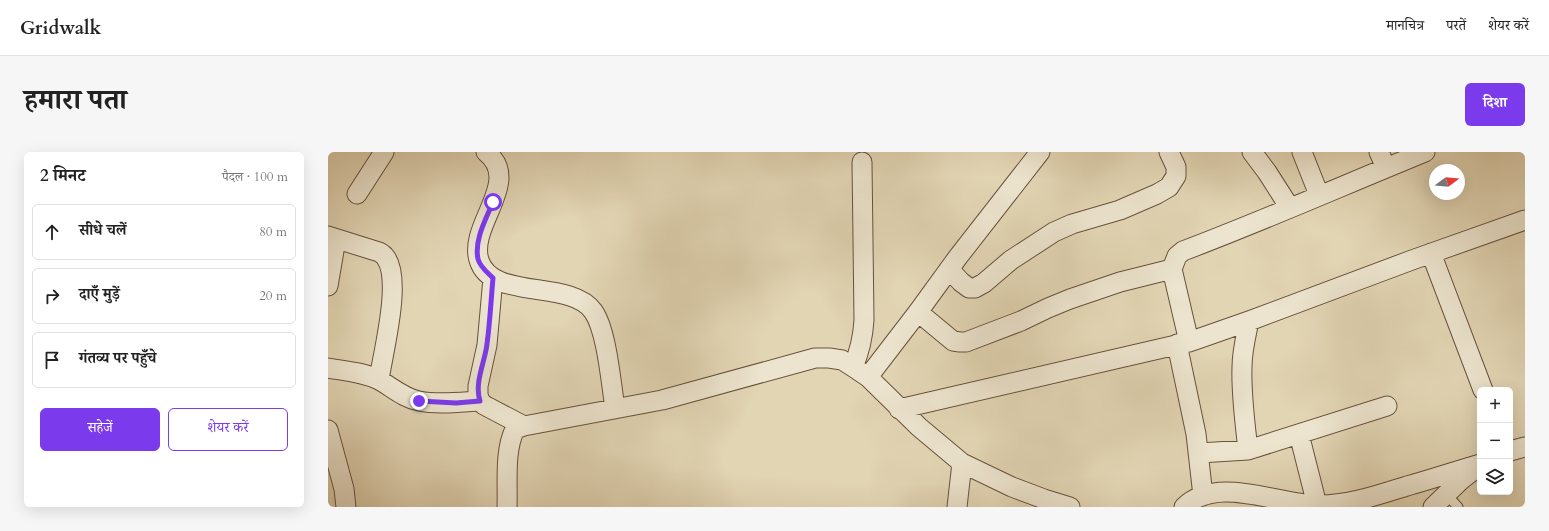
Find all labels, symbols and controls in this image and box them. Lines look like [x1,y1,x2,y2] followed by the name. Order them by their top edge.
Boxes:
[20,15,101,41] text: Gridwalk
[1386,16,1424,35] text: मानचित्र
[1446,16,1466,35] text: परतें
[1488,16,1529,35] text: शेयर करें
[24,81,127,119] text: हमारा पता
[1465,83,1525,126] button: दिशा
[40,164,86,187] text: 2 मिनट
[1429,164,1465,200] north arrow
[222,168,288,186] text: पैदल · 100 m
[484,193,502,211] route start
[79,220,127,240] text: सीधे चलें
[41,221,63,243] icon: ahead
[259,223,287,241] text: 80 m
[79,284,120,304] text: दाएँ मुड़ें
[41,285,63,307] icon: right
[259,287,287,305] text: 20 m
[79,348,156,368] text: गंतव्य पर पहुँचे
[41,349,63,371] icon: arrive
[1477,387,1513,495] map controls
[1477,387,1513,423] button: +
[410,392,428,410] route end
[40,408,160,451] button: सहेजें
[168,408,288,451] button: शेयर करें
[1477,423,1513,459] button: −
[1477,459,1513,495] button: layers

